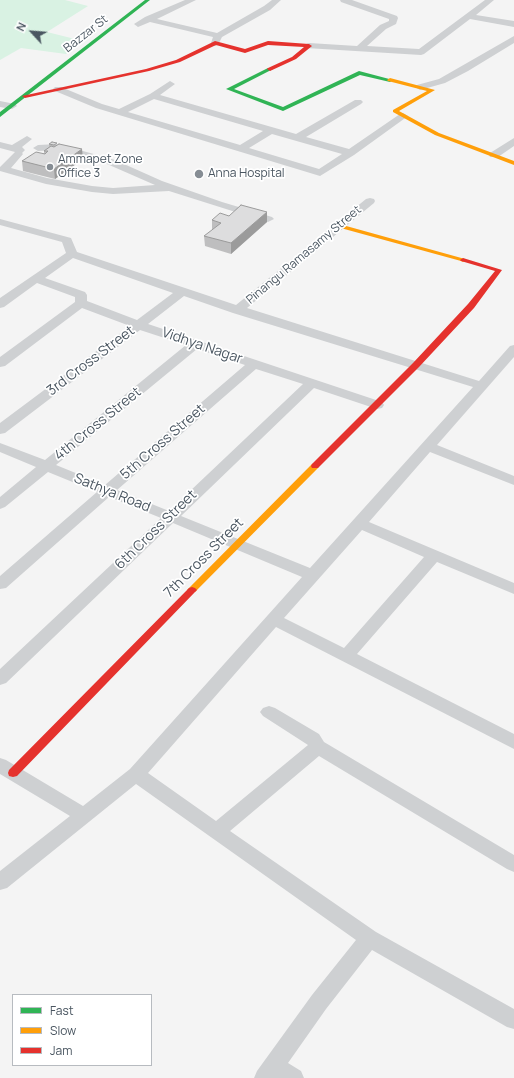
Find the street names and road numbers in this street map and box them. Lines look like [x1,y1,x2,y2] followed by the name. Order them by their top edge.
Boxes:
[61,12,111,56] street label: Bazzar St
[244,203,364,307] street label: Pinangu Ramasamy Street
[44,323,138,399] street label: 3rd Cross Street
[159,324,245,368] street label: Vidhya Nagar
[51,384,145,464] street label: 4th Cross Street
[117,401,209,483] street label: 5th Cross Street
[71,470,153,516] street label: Sathya Road
[112,487,200,573] street label: 6th Cross Street
[161,515,247,601] street label: 7th Cross Street

